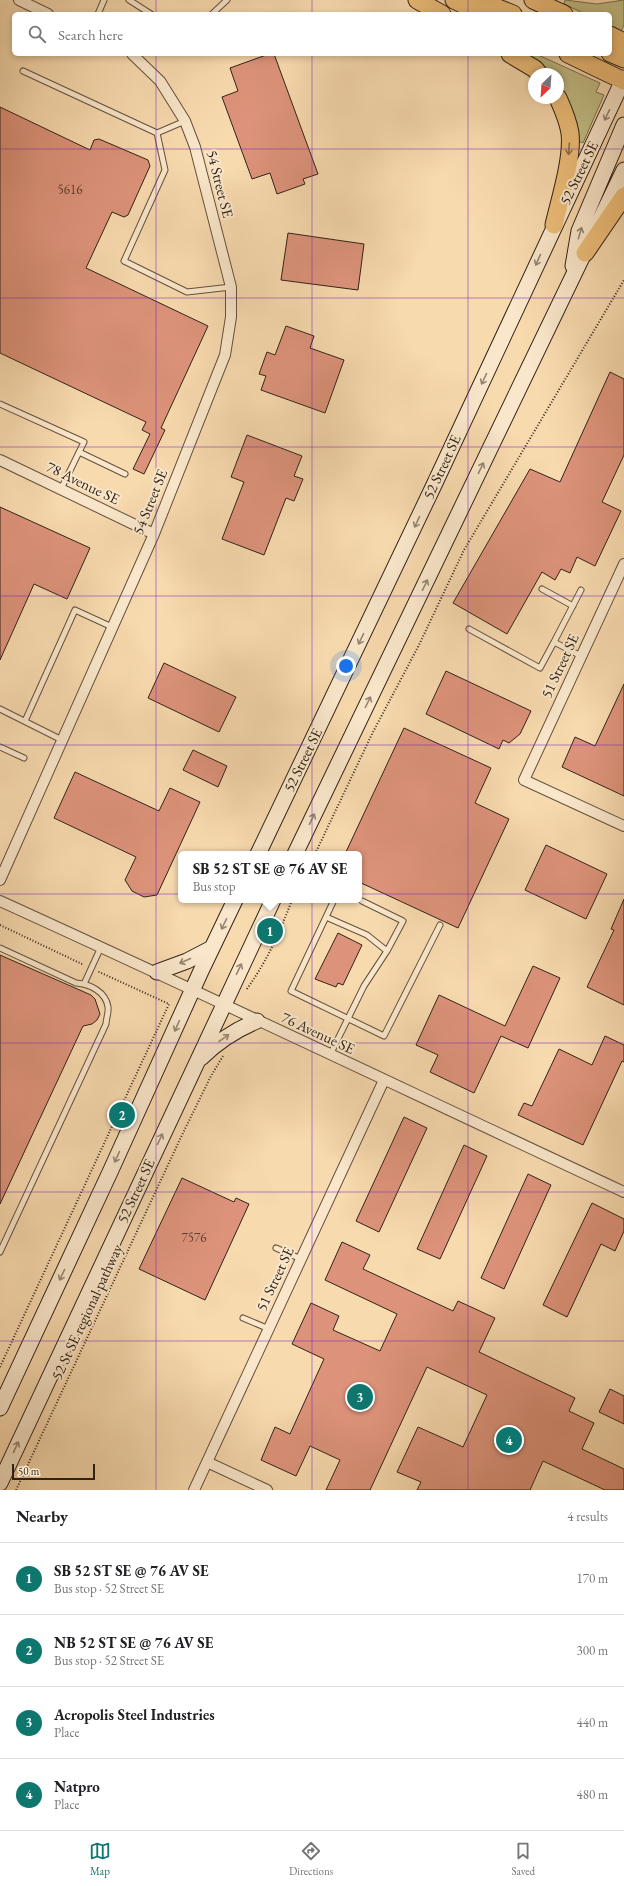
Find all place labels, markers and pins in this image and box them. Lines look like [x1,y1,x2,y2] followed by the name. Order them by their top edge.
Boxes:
[257,916,283,946] pin: 1
[109,1100,135,1130] pin: 2
[347,1382,373,1412] pin: 3
[496,1425,522,1455] pin: 4

